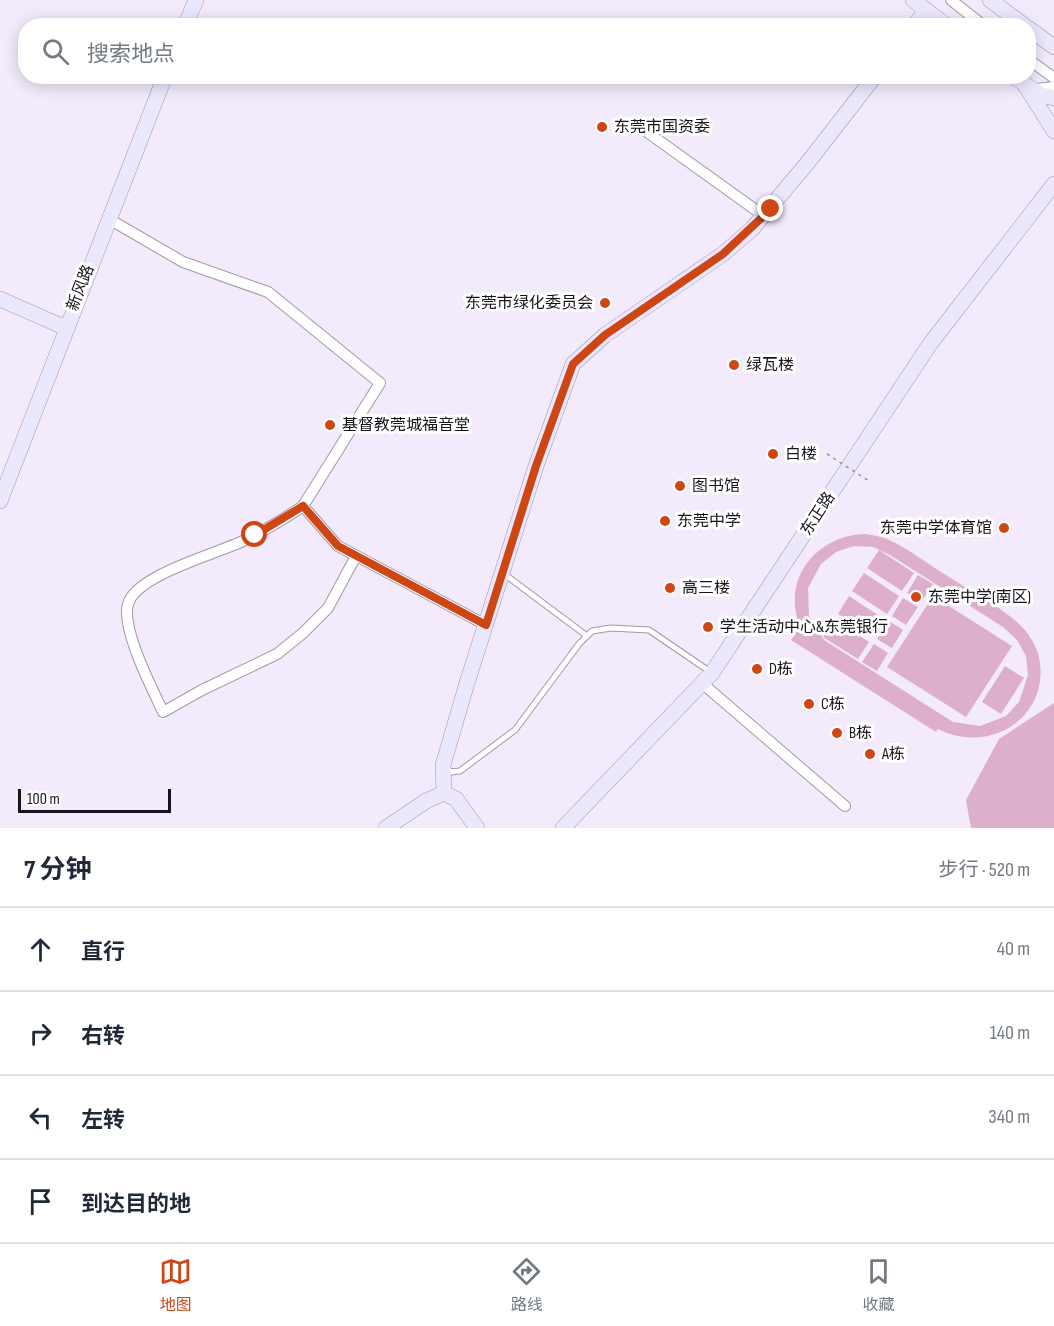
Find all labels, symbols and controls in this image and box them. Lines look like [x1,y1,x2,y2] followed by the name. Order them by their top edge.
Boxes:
[18,18,1036,84] search box
[39,35,72,68] icon: search
[87,41,175,68] text: 搜索地点
[614,118,710,137] place label: 东莞市国资委
[595,120,609,134] marker: 东莞市国资委
[757,195,783,221] route end
[64,262,98,314] street label: 新风路
[465,294,593,313] place label: 东莞市绿化委员会
[598,296,612,310] marker: 东莞市绿化委员会
[746,356,794,375] place label: 绿瓦楼
[727,358,741,372] marker: 绿瓦楼
[342,416,470,435] place label: 基督教莞城福音堂
[323,418,337,432] marker: 基督教莞城福音堂
[785,445,817,464] place label: 白楼
[766,447,780,461] marker: 白楼
[692,477,740,496] place label: 图书馆
[673,479,687,493] marker: 图书馆
[797,489,839,539] street label: 东正路
[677,512,741,531] place label: 东莞中学
[658,514,672,528] marker: 东莞中学
[880,519,992,538] place label: 东莞中学体育馆
[241,521,267,547] route start
[997,521,1011,535] marker: 东莞中学体育馆
[682,579,730,598] place label: 高三楼
[663,581,677,595] marker: 高三楼
[928,588,1031,607] place label: 东莞中学(南区)
[909,590,923,604] marker: 东莞中学(南区)
[720,618,888,637] place label: 学生活动中心&东莞银行
[701,620,715,634] marker: 学生活动中心&东莞银行
[769,660,793,679] place label: D栋
[750,662,764,676] marker: D栋
[821,695,845,714] place label: C栋
[802,697,816,711] marker: C栋
[849,724,872,743] place label: B栋
[830,726,844,740] marker: B栋
[881,745,905,764] place label: A栋
[863,747,877,761] marker: A栋
[18,786,171,814] scale bar
[27,790,60,809] text: 100 m
[24,855,91,886] text: 7 分钟
[938,858,1030,882] text: 步行 · 520 m
[24,933,57,966] icon: ahead
[997,937,1030,961] text: 40 m
[81,939,125,966] text: 直行
[24,1017,57,1050] icon: right
[990,1021,1030,1045] text: 140 m
[81,1023,125,1050] text: 右转
[24,1101,57,1134] icon: left
[988,1105,1030,1129] text: 340 m
[81,1107,125,1134] text: 左转
[24,1185,57,1218] icon: arrive
[81,1191,191,1218] text: 到达目的地
[159,1255,192,1315] tab: 地图
[510,1255,543,1315] tab: 路线
[862,1255,895,1315] tab: 收藏

